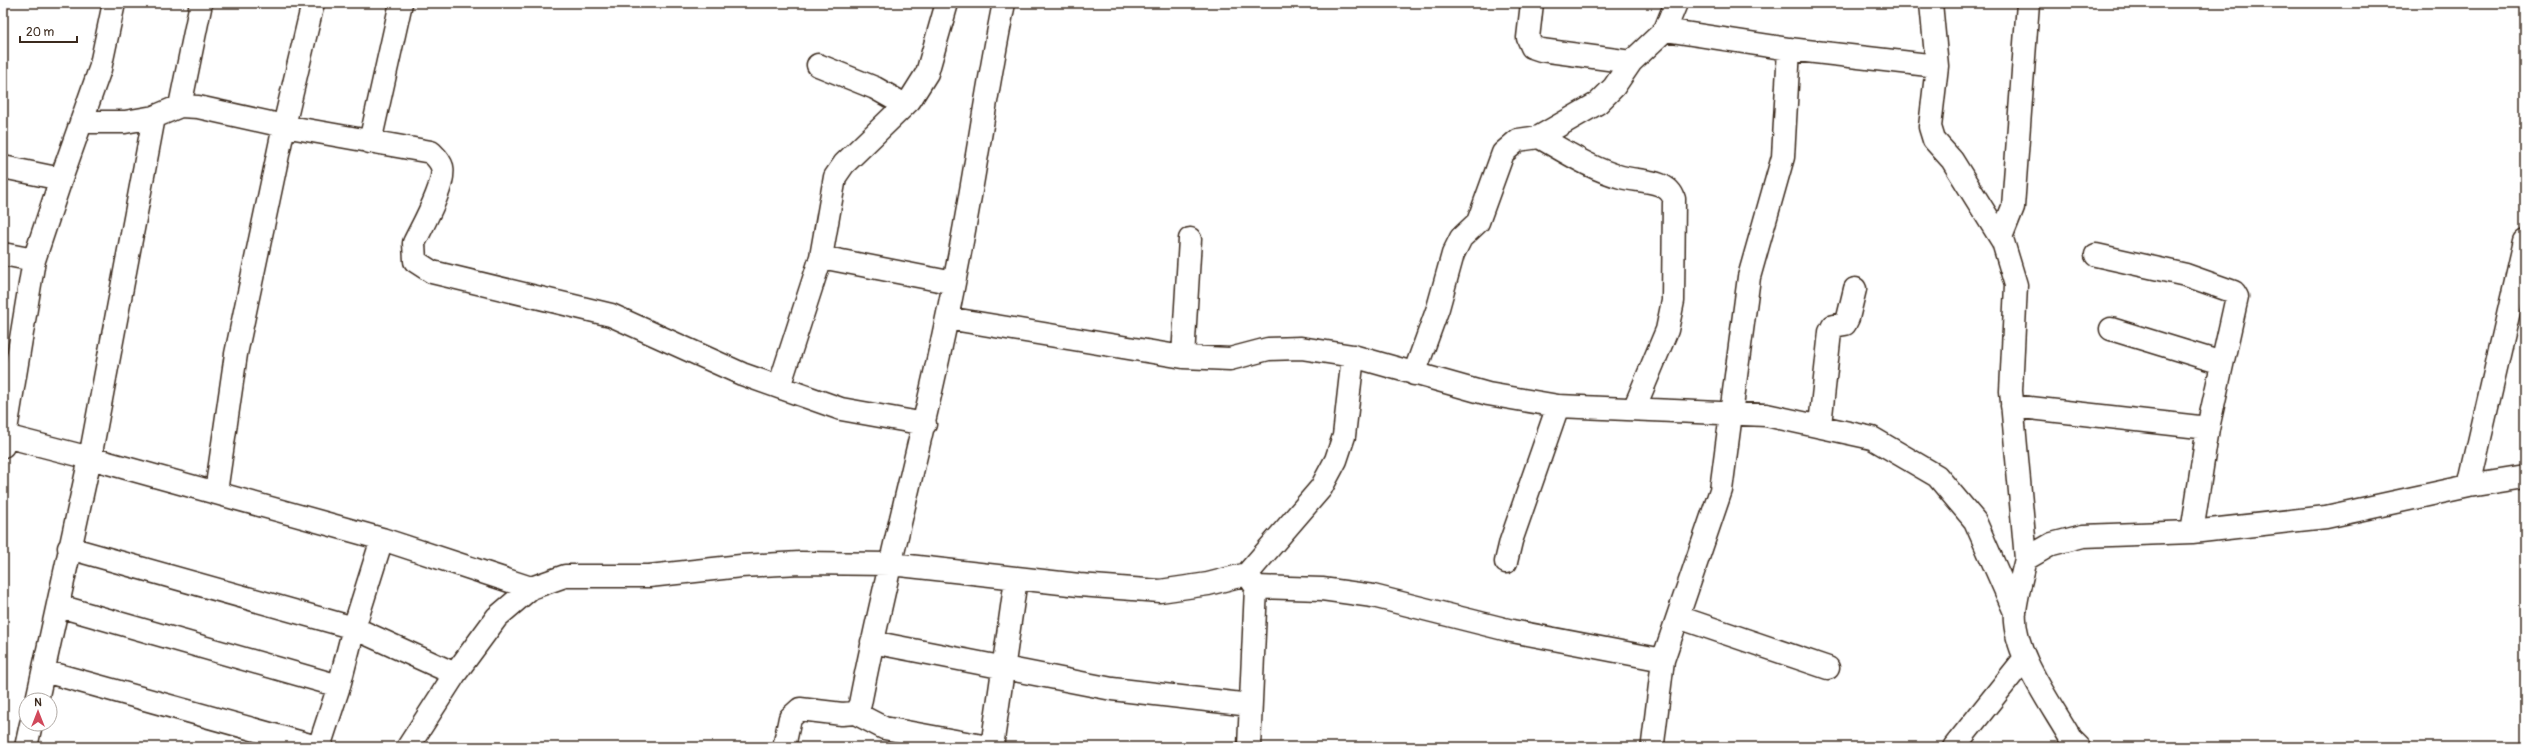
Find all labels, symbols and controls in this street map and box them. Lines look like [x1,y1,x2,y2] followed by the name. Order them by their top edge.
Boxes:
[20,18,77,44] scale bar
[26,25,55,40] text: 20 m
[18,692,58,732] north arrow
[34,696,42,709] text: N

